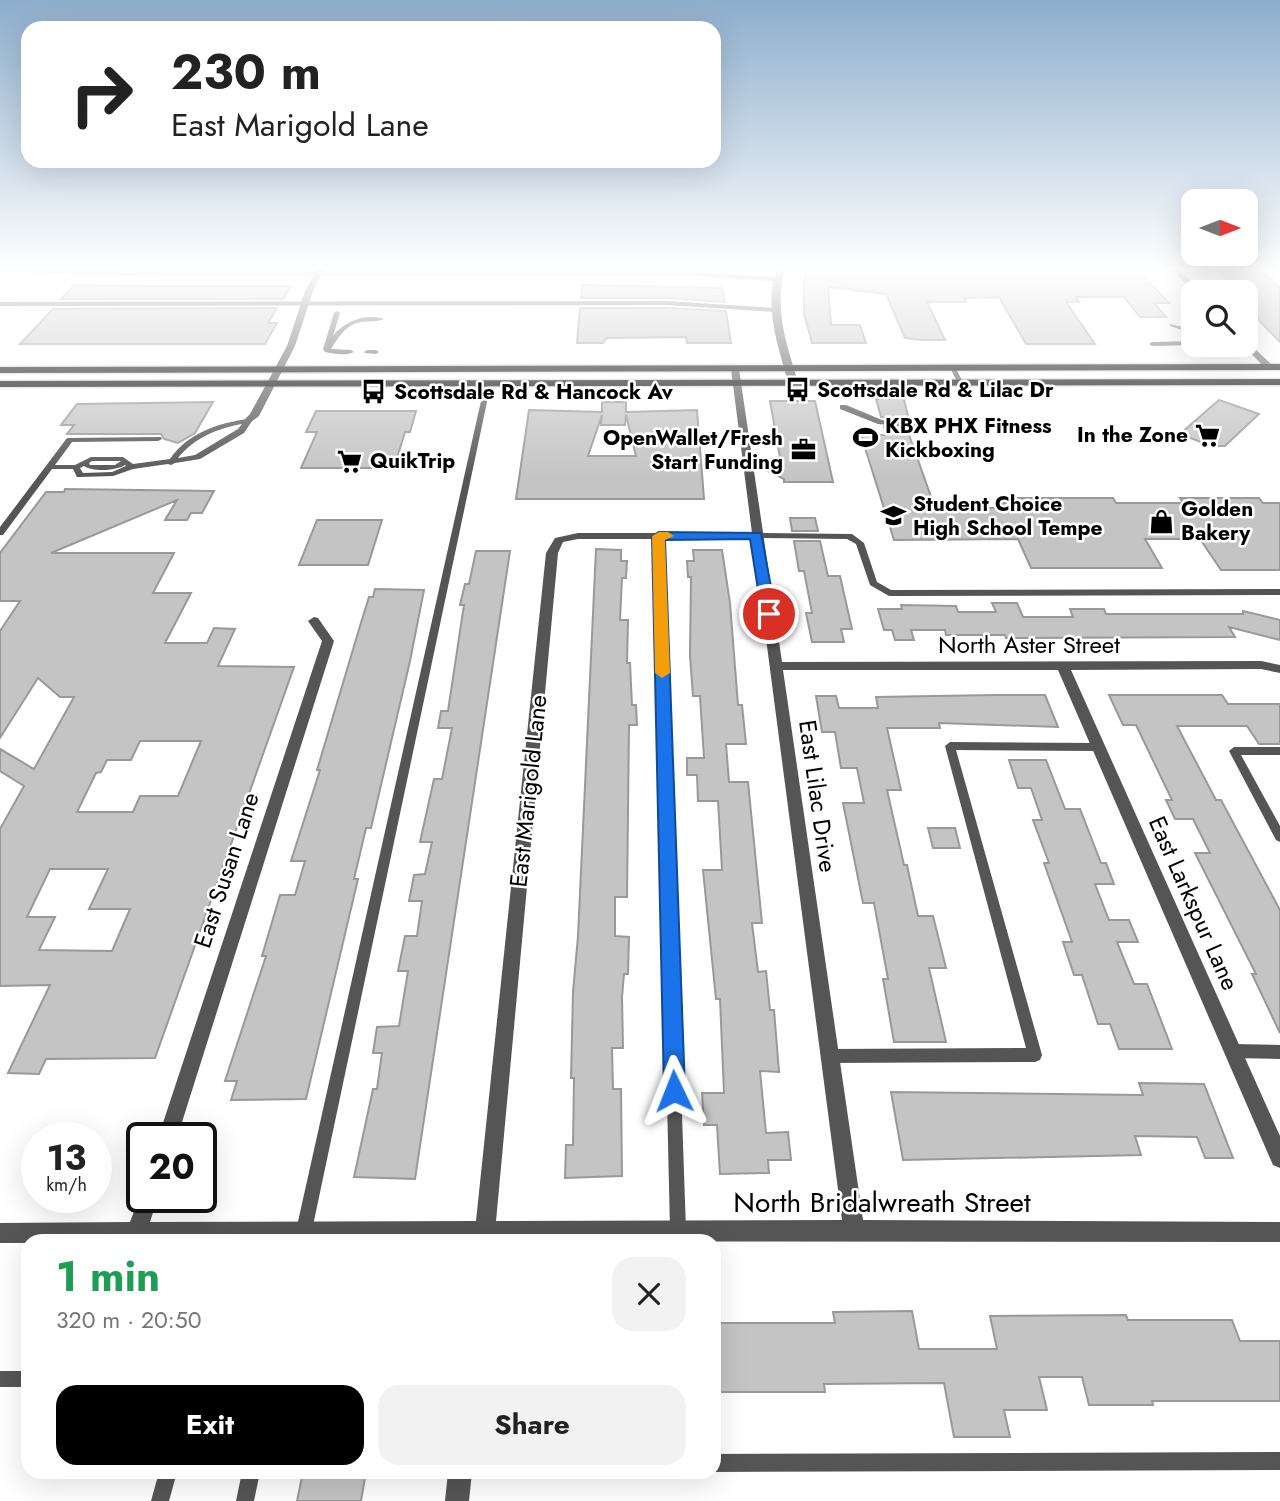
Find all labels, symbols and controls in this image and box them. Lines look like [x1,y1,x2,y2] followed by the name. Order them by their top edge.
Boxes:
[171,37,321,107] text: 230 m
[56,49,147,140] icon: right
[171,102,429,148] text: East Marigold Lane
[1181,189,1258,266] north arrow
[1181,189,1258,357] map controls
[1181,280,1258,357] button: search
[817,375,1054,405] place label: Scottsdale Rd & Lilac Dr
[783,376,811,404] bus stop icon: Scottsdale Rd & Lilac Dr
[394,377,674,407] place label: Scottsdale Rd & Hancock Av
[360,378,388,406] bus stop icon: Scottsdale Rd & Hancock Av
[885,411,1052,465] place label: KBX PHX Fitness Kickboxing
[1077,420,1188,450] place label: In the Zone
[1194,421,1222,449] supermarket icon: In the Zone
[603,423,783,477] place label: OpenWallet/Fresh Start Funding
[851,424,879,452] sports icon: KBX PHX Fitness Kickboxing
[789,436,817,464] office icon: OpenWallet/Fresh Start Funding
[370,446,455,476] place label: QuikTrip
[336,447,364,475] supermarket icon: QuikTrip
[913,489,1102,543] place label: Student Choice High School Tempe
[1181,494,1253,548] place label: Golden Bakery
[879,502,907,530] school or university icon: Student Choice High School Tempe
[1147,507,1175,535] shop icon: Golden Bakery
[739,584,799,644] pin
[750,595,788,633] icon: arrive
[938,627,1120,662] street label: North Aster Street
[500,693,556,889] street label: East Marigold Lane
[790,718,846,874] street label: East Lilac Drive
[184,788,268,952] street label: East Susan Lane
[1140,810,1248,996] street label: East Larkspur Lane
[637,1054,711,1128] position arrow
[126,1122,217,1213] speed limit sign: 20
[47,1133,86,1183] text: 13
[46,1172,87,1198] text: km/h
[733,1182,1031,1223] street label: North Bridalwreath Street
[56,1246,160,1307] text: 1 min
[612,1257,686,1331] button: close
[56,1303,202,1337] text: 320 m · 20:50
[56,1385,364,1465] button: Exit
[378,1385,686,1465] button: Share

